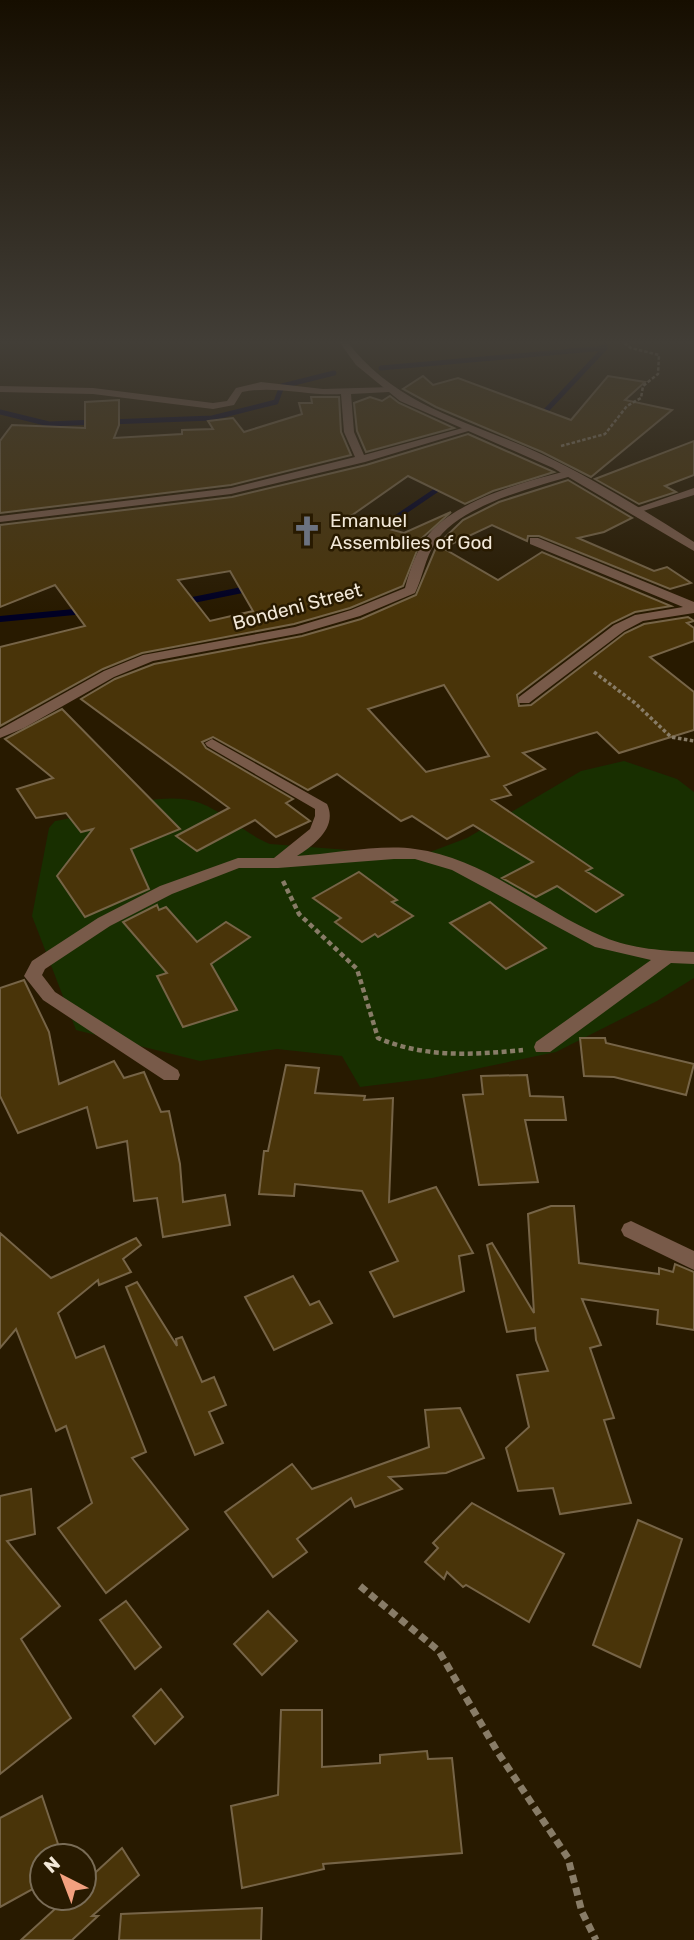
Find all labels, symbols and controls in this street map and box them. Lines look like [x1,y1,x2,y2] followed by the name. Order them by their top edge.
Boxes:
[330,509,493,554] place label: Emanuel Assemblies of God
[290,514,324,548] church icon: Emanuel Assemblies of God
[230,578,365,635] street label: Bondeni Street
[28,1842,98,1912] north arrow
[39,1852,65,1878] text: N

